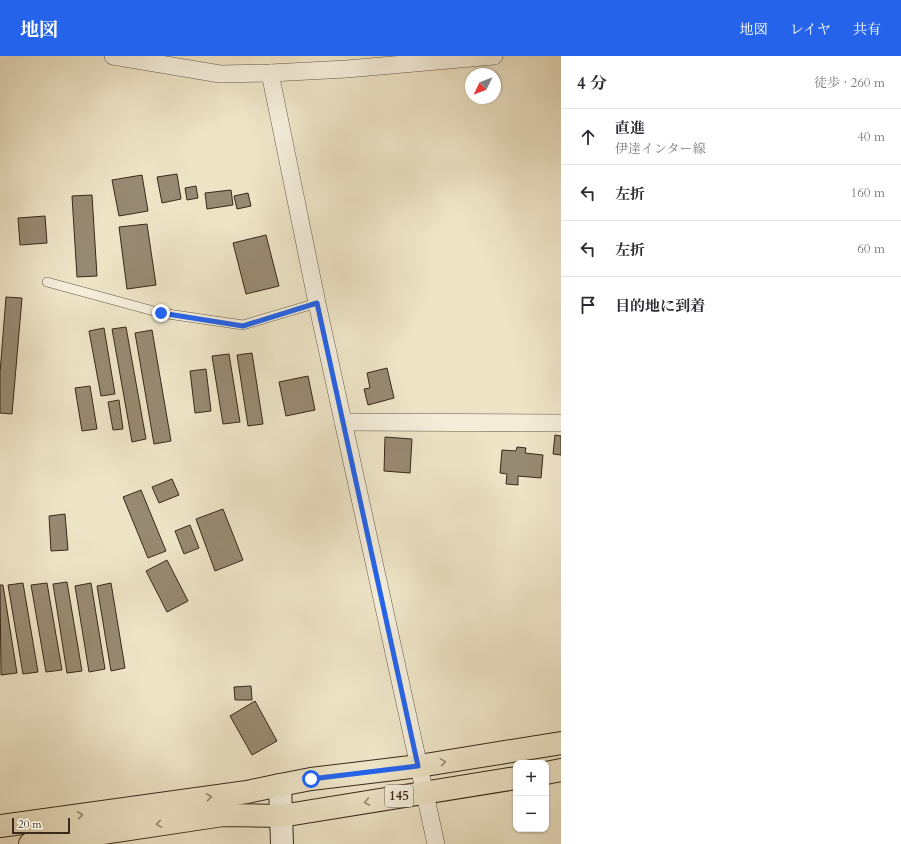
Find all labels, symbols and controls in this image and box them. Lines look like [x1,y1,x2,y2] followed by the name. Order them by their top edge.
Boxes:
[20,17,58,43] text: 地図
[740,20,768,39] text: 地図
[790,20,831,39] text: レイヤ
[853,20,881,39] text: 共有
[465,68,501,104] north arrow
[577,72,607,95] text: 4 分
[814,74,885,92] text: 徒歩 · 260 m
[615,118,645,138] text: 直進
[577,126,599,148] icon: ahead
[857,128,885,146] text: 40 m
[615,140,705,158] text: 伊達インター線
[577,182,599,204] icon: left
[615,184,645,204] text: 左折
[851,184,885,202] text: 160 m
[577,238,599,260] icon: left
[615,240,645,260] text: 左折
[857,240,885,258] text: 60 m
[577,294,599,316] icon: arrive
[615,296,705,316] text: 目的地に到着
[152,304,170,322] route end
[440,758,446,767] one-way arrow
[513,760,549,832] map controls
[513,760,549,796] button: +
[302,770,320,788] route start
[385,785,413,807] road number: 145
[206,793,212,802] one-way arrow
[513,796,549,832] button: −
[364,797,370,806] one-way arrow
[77,811,83,820] one-way arrow
[12,816,70,835] scale bar
[18,817,42,832] text: 20 m
[156,819,162,828] one-way arrow

